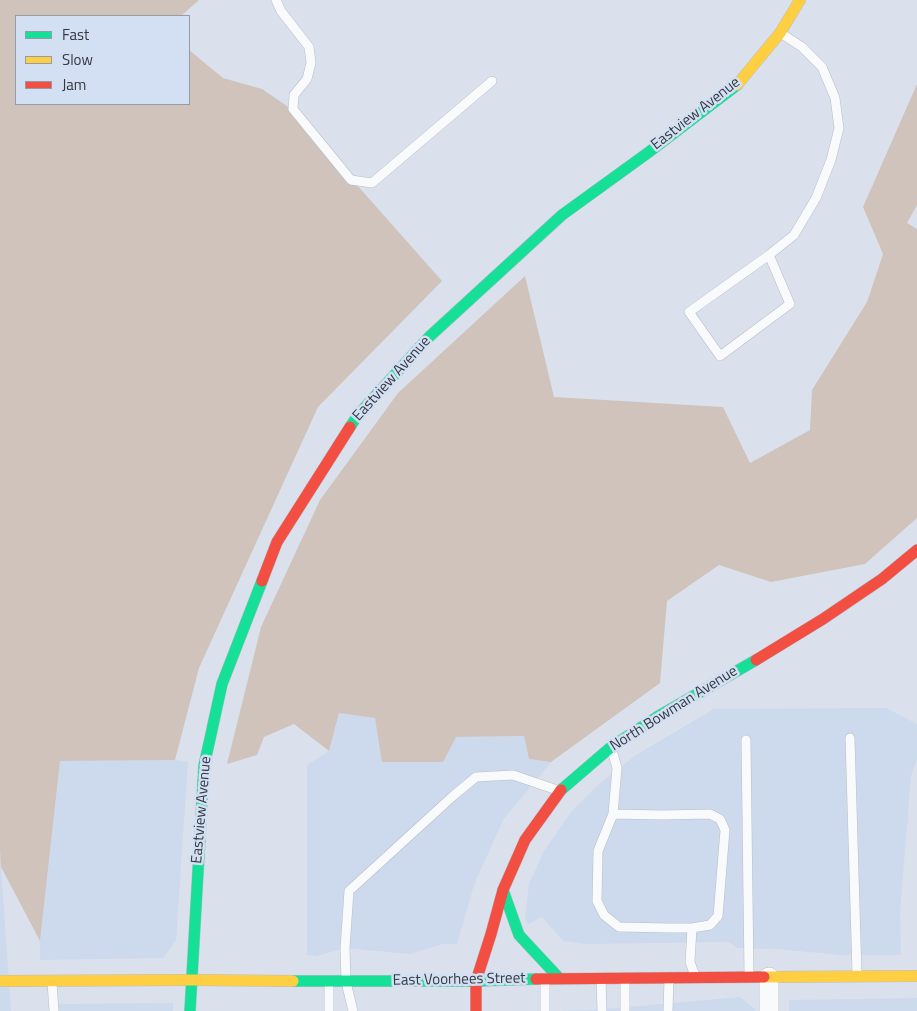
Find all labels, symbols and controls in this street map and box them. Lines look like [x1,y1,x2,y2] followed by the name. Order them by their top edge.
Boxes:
[15,15,190,105] legend
[62,23,89,46] text: Fast
[62,48,93,71] text: Slow
[62,73,86,96] text: Jam
[648,74,744,154] street label: Eastview Avenue
[349,333,435,425] street label: Eastview Avenue
[607,663,741,755] street label: North Bowman Avenue
[188,756,216,864] street label: Eastview Avenue
[392,970,526,990] street label: East Voorhees Street

